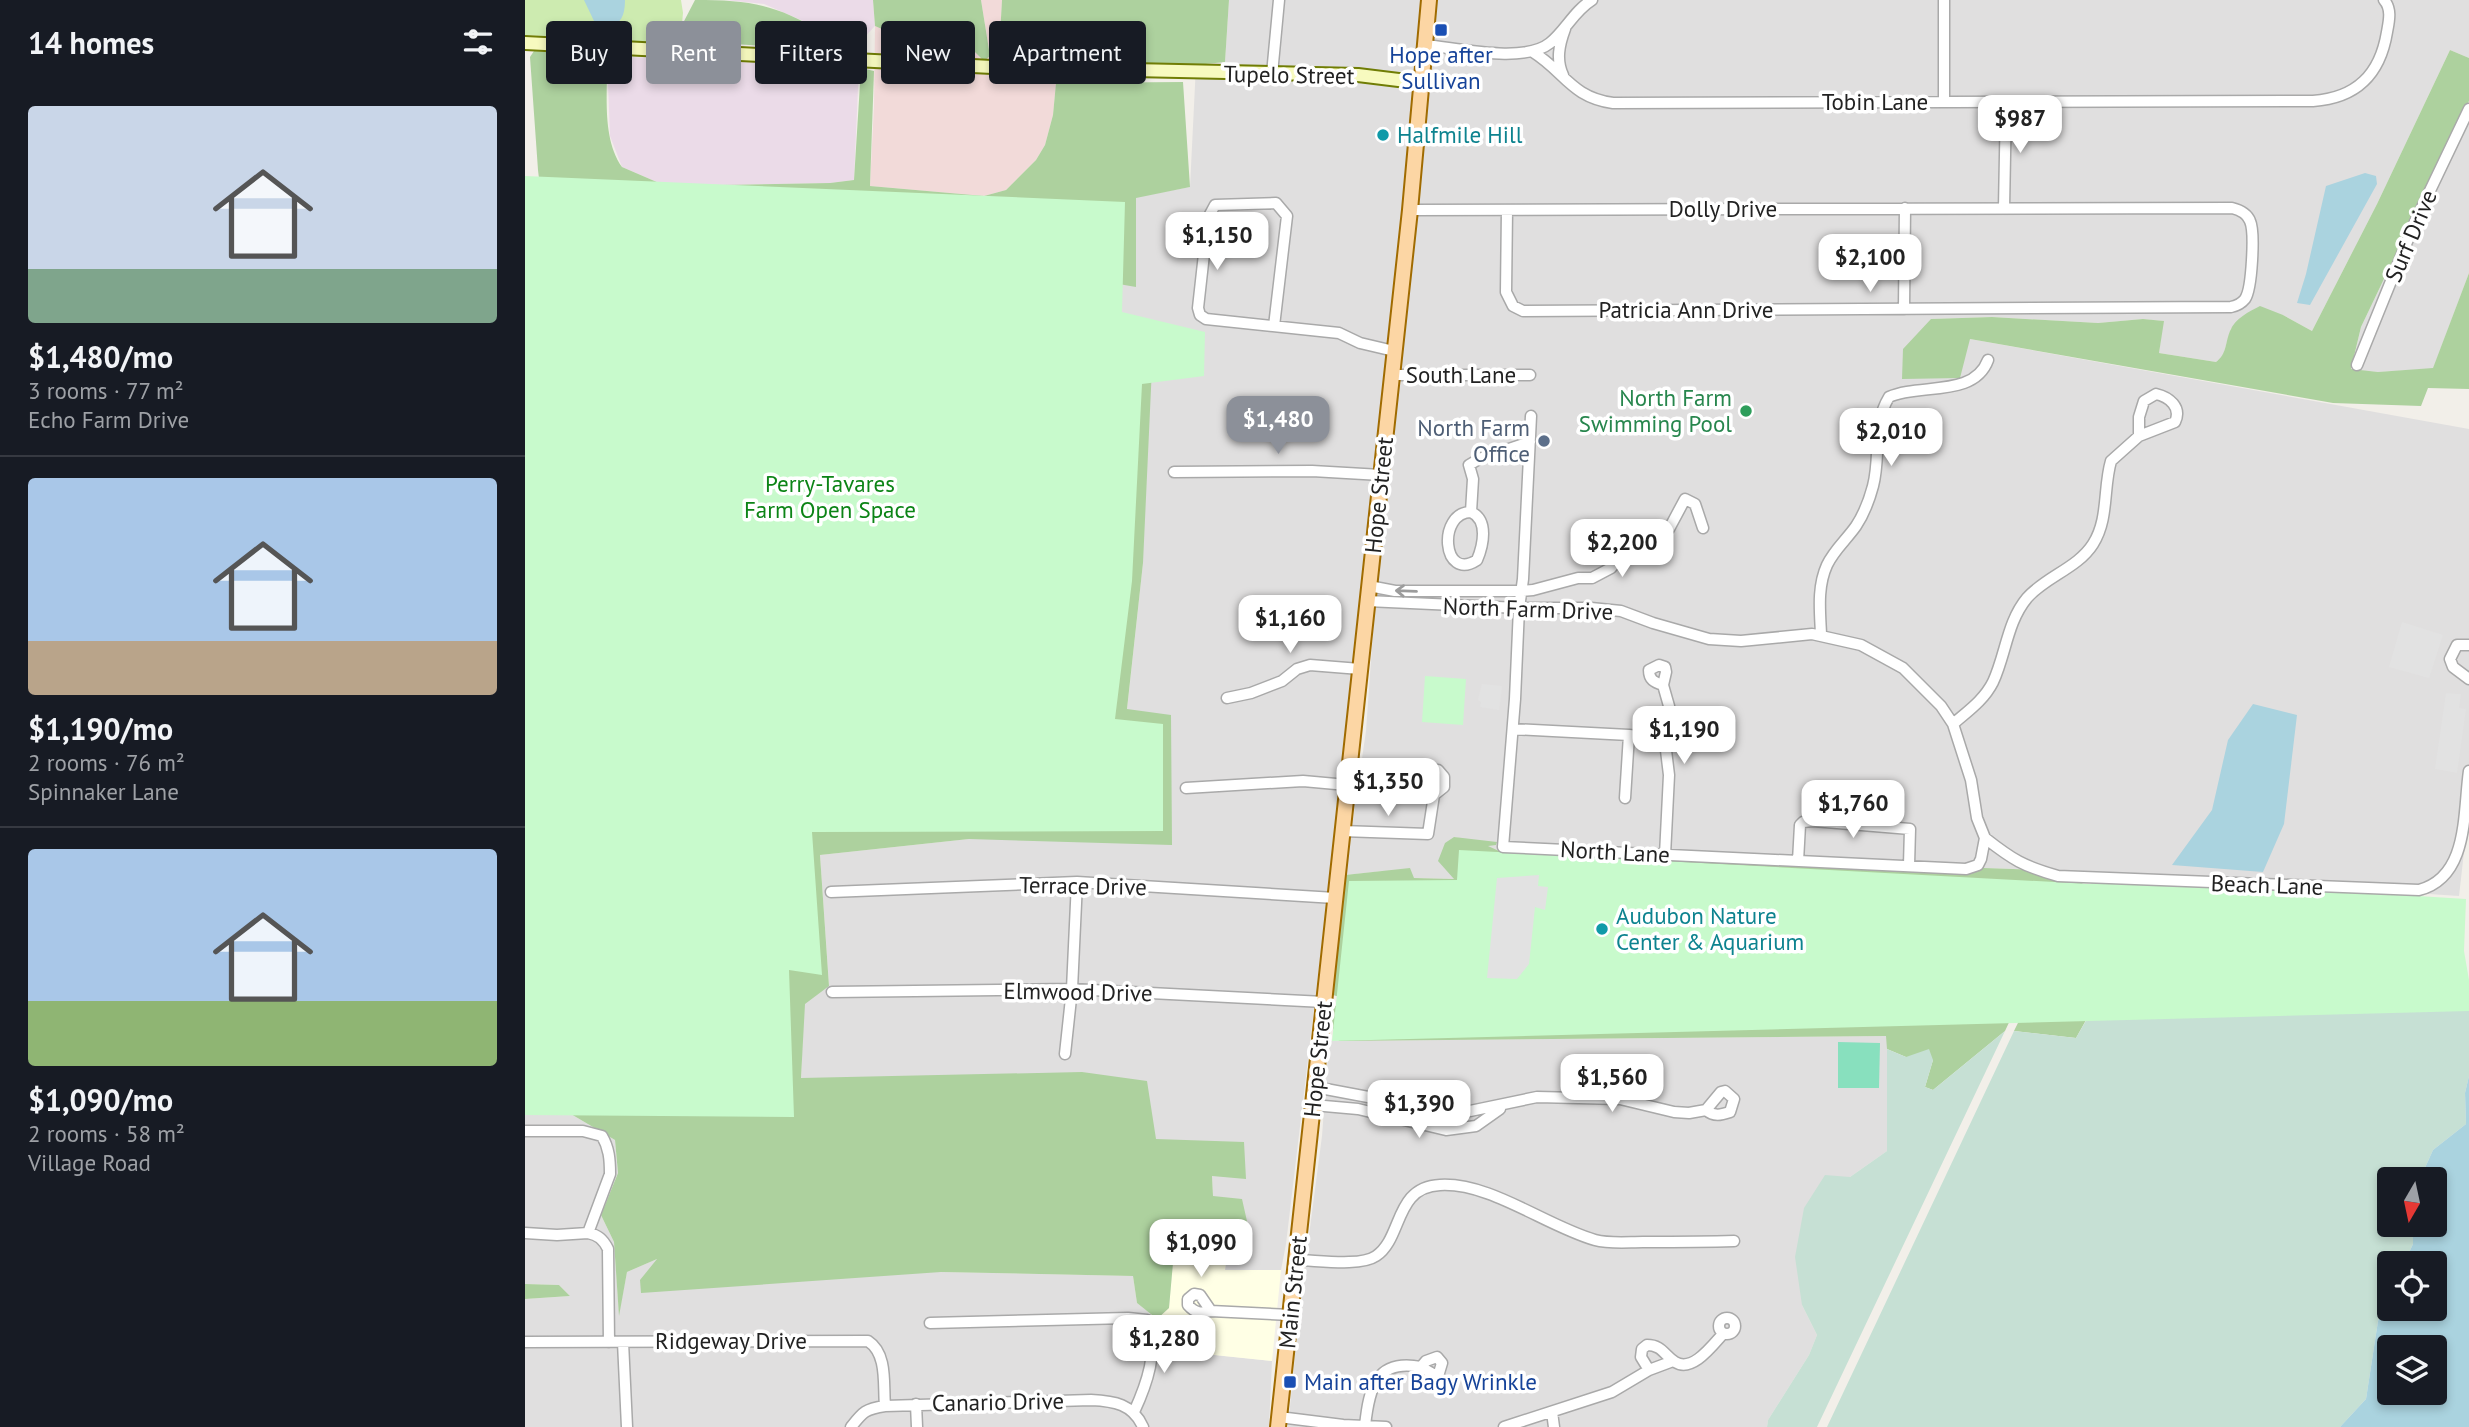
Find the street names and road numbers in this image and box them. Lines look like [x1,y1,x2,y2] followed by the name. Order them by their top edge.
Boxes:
[1223,59,1355,90] street label: Tupelo Street
[1822,87,1928,116] street label: Tobin Lane
[2378,185,2443,286] street label: Surf Drive
[1669,194,1777,223] street label: Dolly Drive
[1599,295,1773,324] street label: Patricia Ann Drive
[1406,360,1516,389] street label: South Lane
[1358,435,1399,555] street label: Hope Street
[1442,591,1614,626] street label: North Farm Drive
[1559,834,1671,869] street label: North Lane
[2210,868,2324,901] street label: Beach Lane
[1019,870,1147,901] street label: Terrace Drive
[1003,976,1153,1007] street label: Elmwood Drive
[1297,999,1338,1119] street label: Hope Street
[1272,1234,1313,1350] street label: Main Street
[655,1326,807,1355] street label: Ridgeway Drive
[932,1386,1064,1417] street label: Canario Drive

